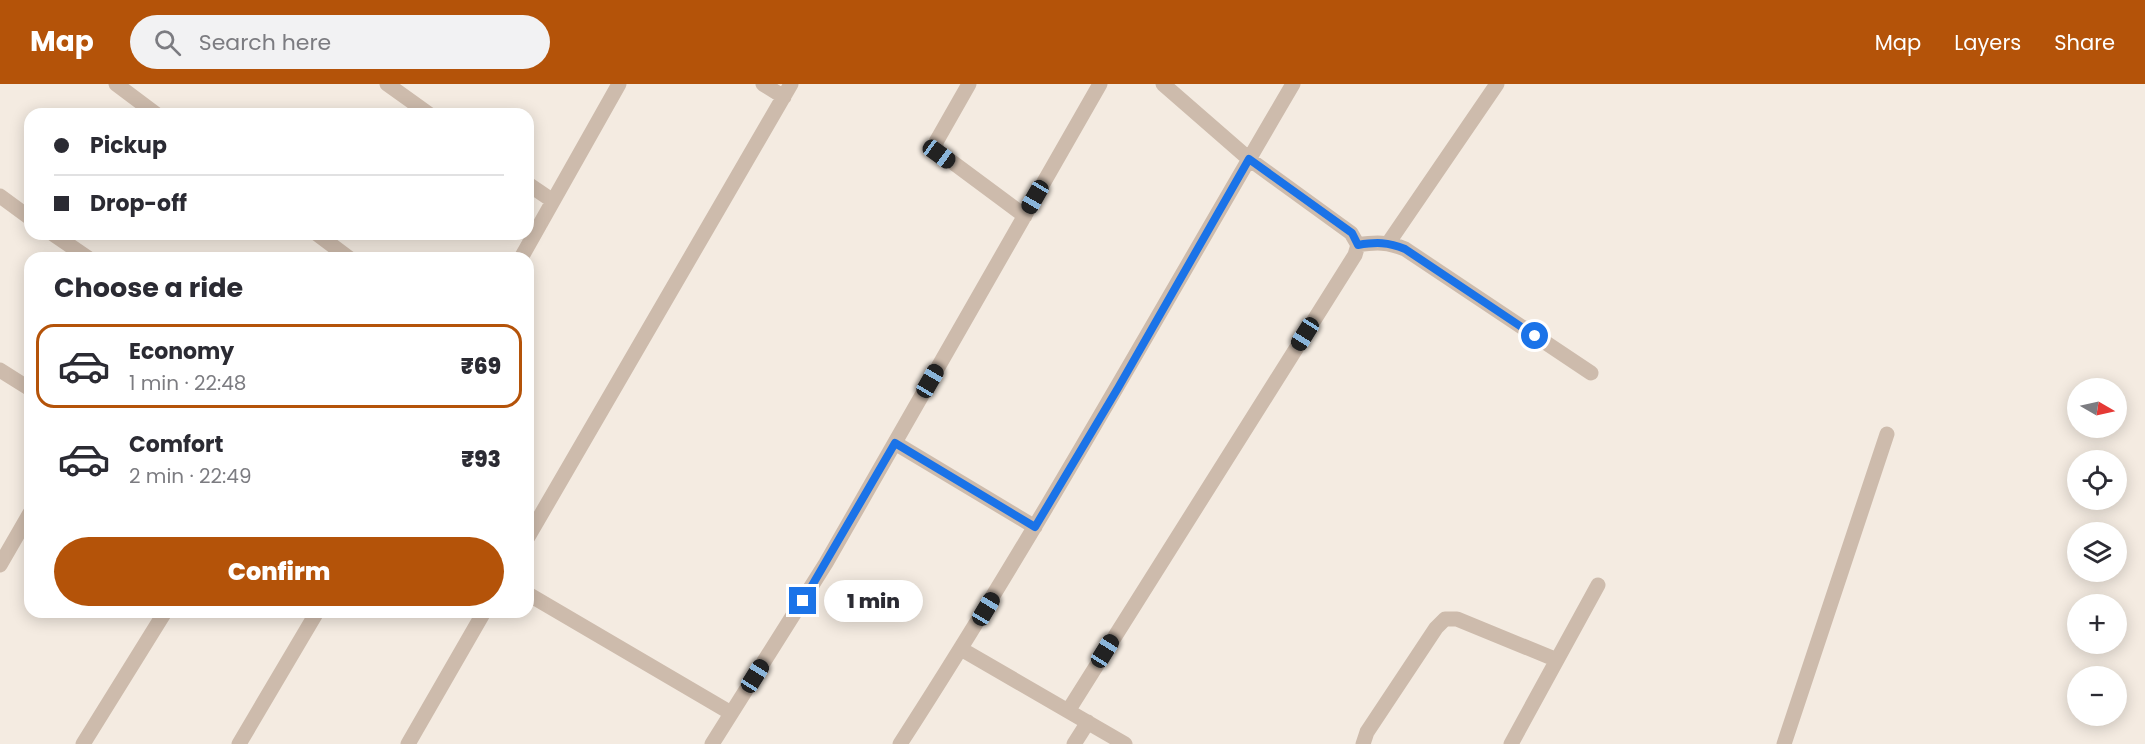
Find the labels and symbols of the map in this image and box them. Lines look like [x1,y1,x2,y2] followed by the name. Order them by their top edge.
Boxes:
[919,136,959,172] car
[1018,177,1052,217] car
[1288,314,1322,354] car
[1521,322,1548,349] route start
[913,361,947,401] car
[2067,378,2127,438] north arrow
[824,580,923,622] callout: 1 min
[789,587,816,614] route end
[969,589,1003,629] car
[1088,631,1122,671] car
[738,656,772,696] car

